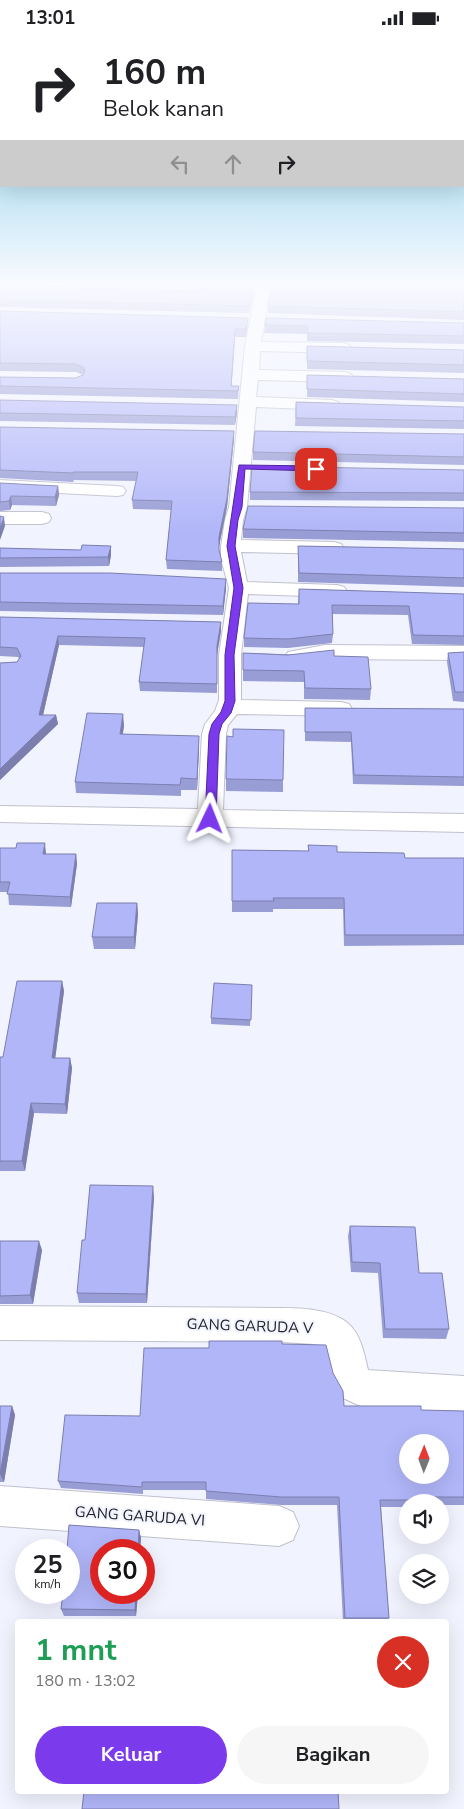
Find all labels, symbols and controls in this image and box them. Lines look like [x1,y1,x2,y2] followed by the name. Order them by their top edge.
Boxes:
[25,5,75,31] text: 13:01
[103,49,206,96] text: 160 m
[20,55,85,120] icon: right
[103,94,224,124] text: Belok kanan
[166,150,194,178] icon: left
[219,150,247,178] icon: ahead
[272,150,300,178] icon: right
[295,448,337,490] pin
[302,455,330,483] icon: arrive
[183,792,235,844] position arrow
[186,1314,314,1338] street label: GANG GARUDA V
[399,1434,449,1484] north arrow
[399,1434,449,1604] map controls
[399,1494,449,1544] button: sound
[74,1501,206,1531] street label: GANG GARUDA VI
[90,1539,155,1604] speed limit sign: 30
[32,1548,63,1582] text: 25
[399,1554,449,1604] button: layers
[34,1576,61,1592] text: km/h
[35,1630,116,1671] text: 1 mnt
[377,1636,429,1688] button: close
[35,1670,136,1692] text: 180 m · 13:02
[35,1726,227,1784] button: Keluar
[237,1726,429,1784] button: Bagikan

